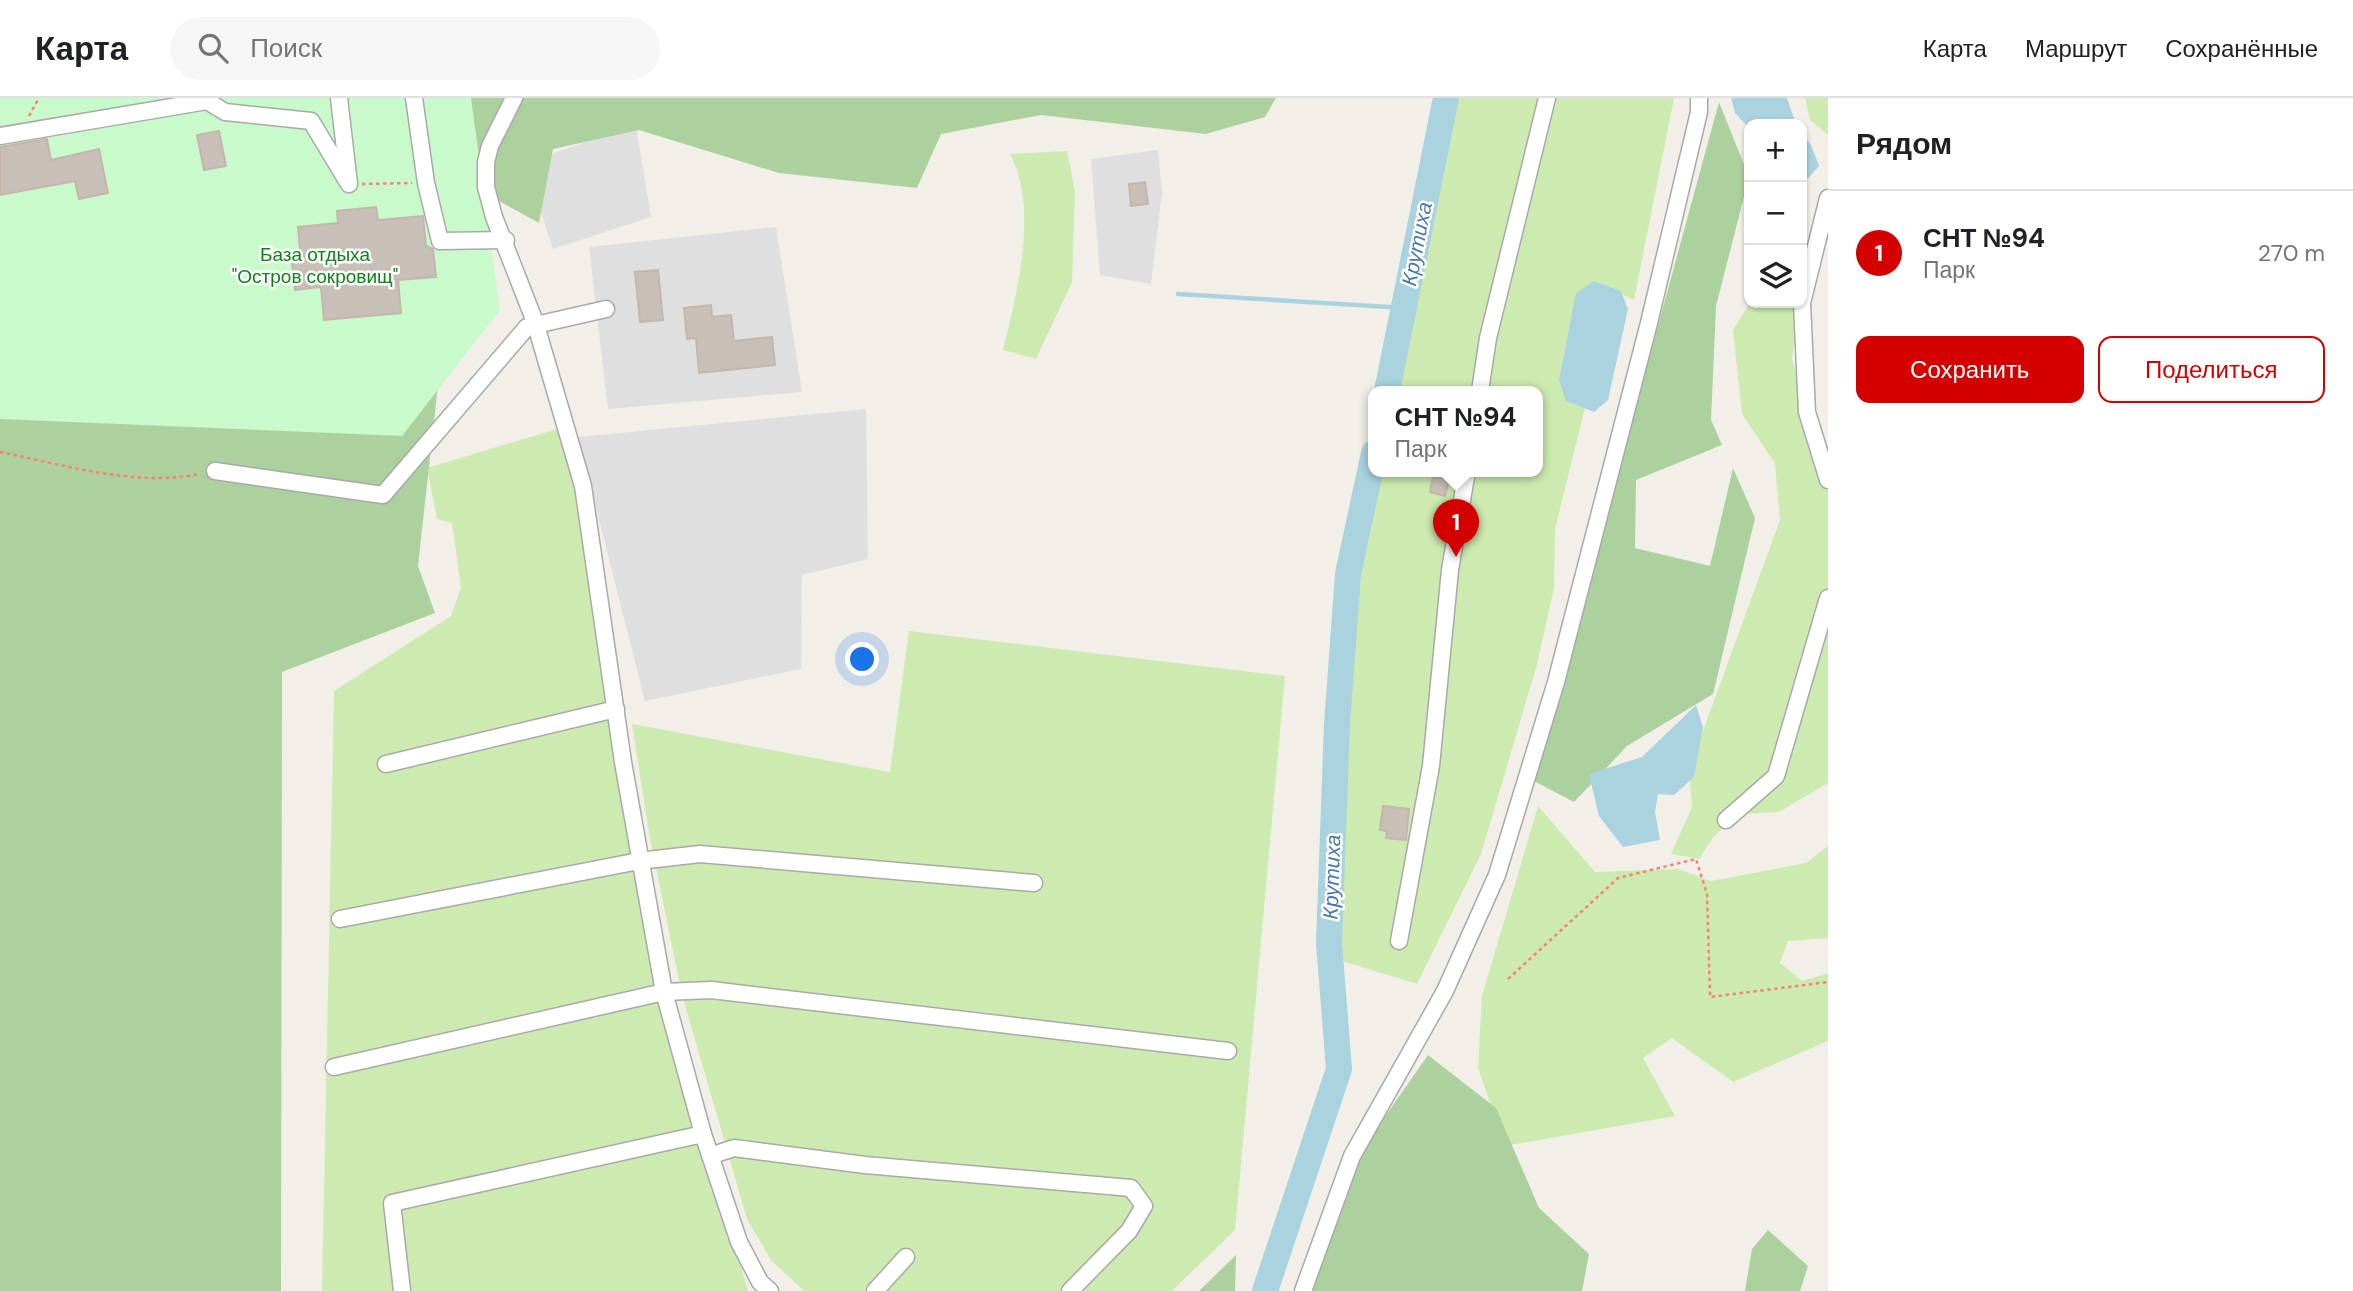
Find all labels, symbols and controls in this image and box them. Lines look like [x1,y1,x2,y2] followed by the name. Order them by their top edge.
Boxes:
[170,17,660,80] search box
[35,27,128,70] text: Карта
[194,29,232,67] icon: search
[250,31,322,65] text: Поиск
[1923,33,1987,64] text: Карта
[2025,33,2127,64] text: Маршрут
[2165,33,2318,64] text: Сохранённые
[1744,119,1807,308] map controls
[1744,119,1807,182] button: +
[1856,124,1952,163] text: Рядом
[1744,182,1807,245] button: −
[1395,200,1439,288] water label: Крутиха
[1923,221,2045,255] text: СНТ №94
[1875,238,1883,268] text: 1
[2258,238,2325,268] text: 270 m
[232,242,398,289] park label: База отдыха "Остров сокровищ"
[1744,245,1807,308] button: layers
[1923,255,1975,285] text: Парк
[1856,336,2084,403] button: Сохранить
[2098,336,2325,403] button: Поделиться
[1368,386,1543,477] popup
[1395,400,1516,434] text: СНТ №94
[1395,434,1447,464] text: Парк
[1433,499,1479,557] pin: 1
[845,642,879,676] your location
[1317,834,1347,920] water label: Крутиха

